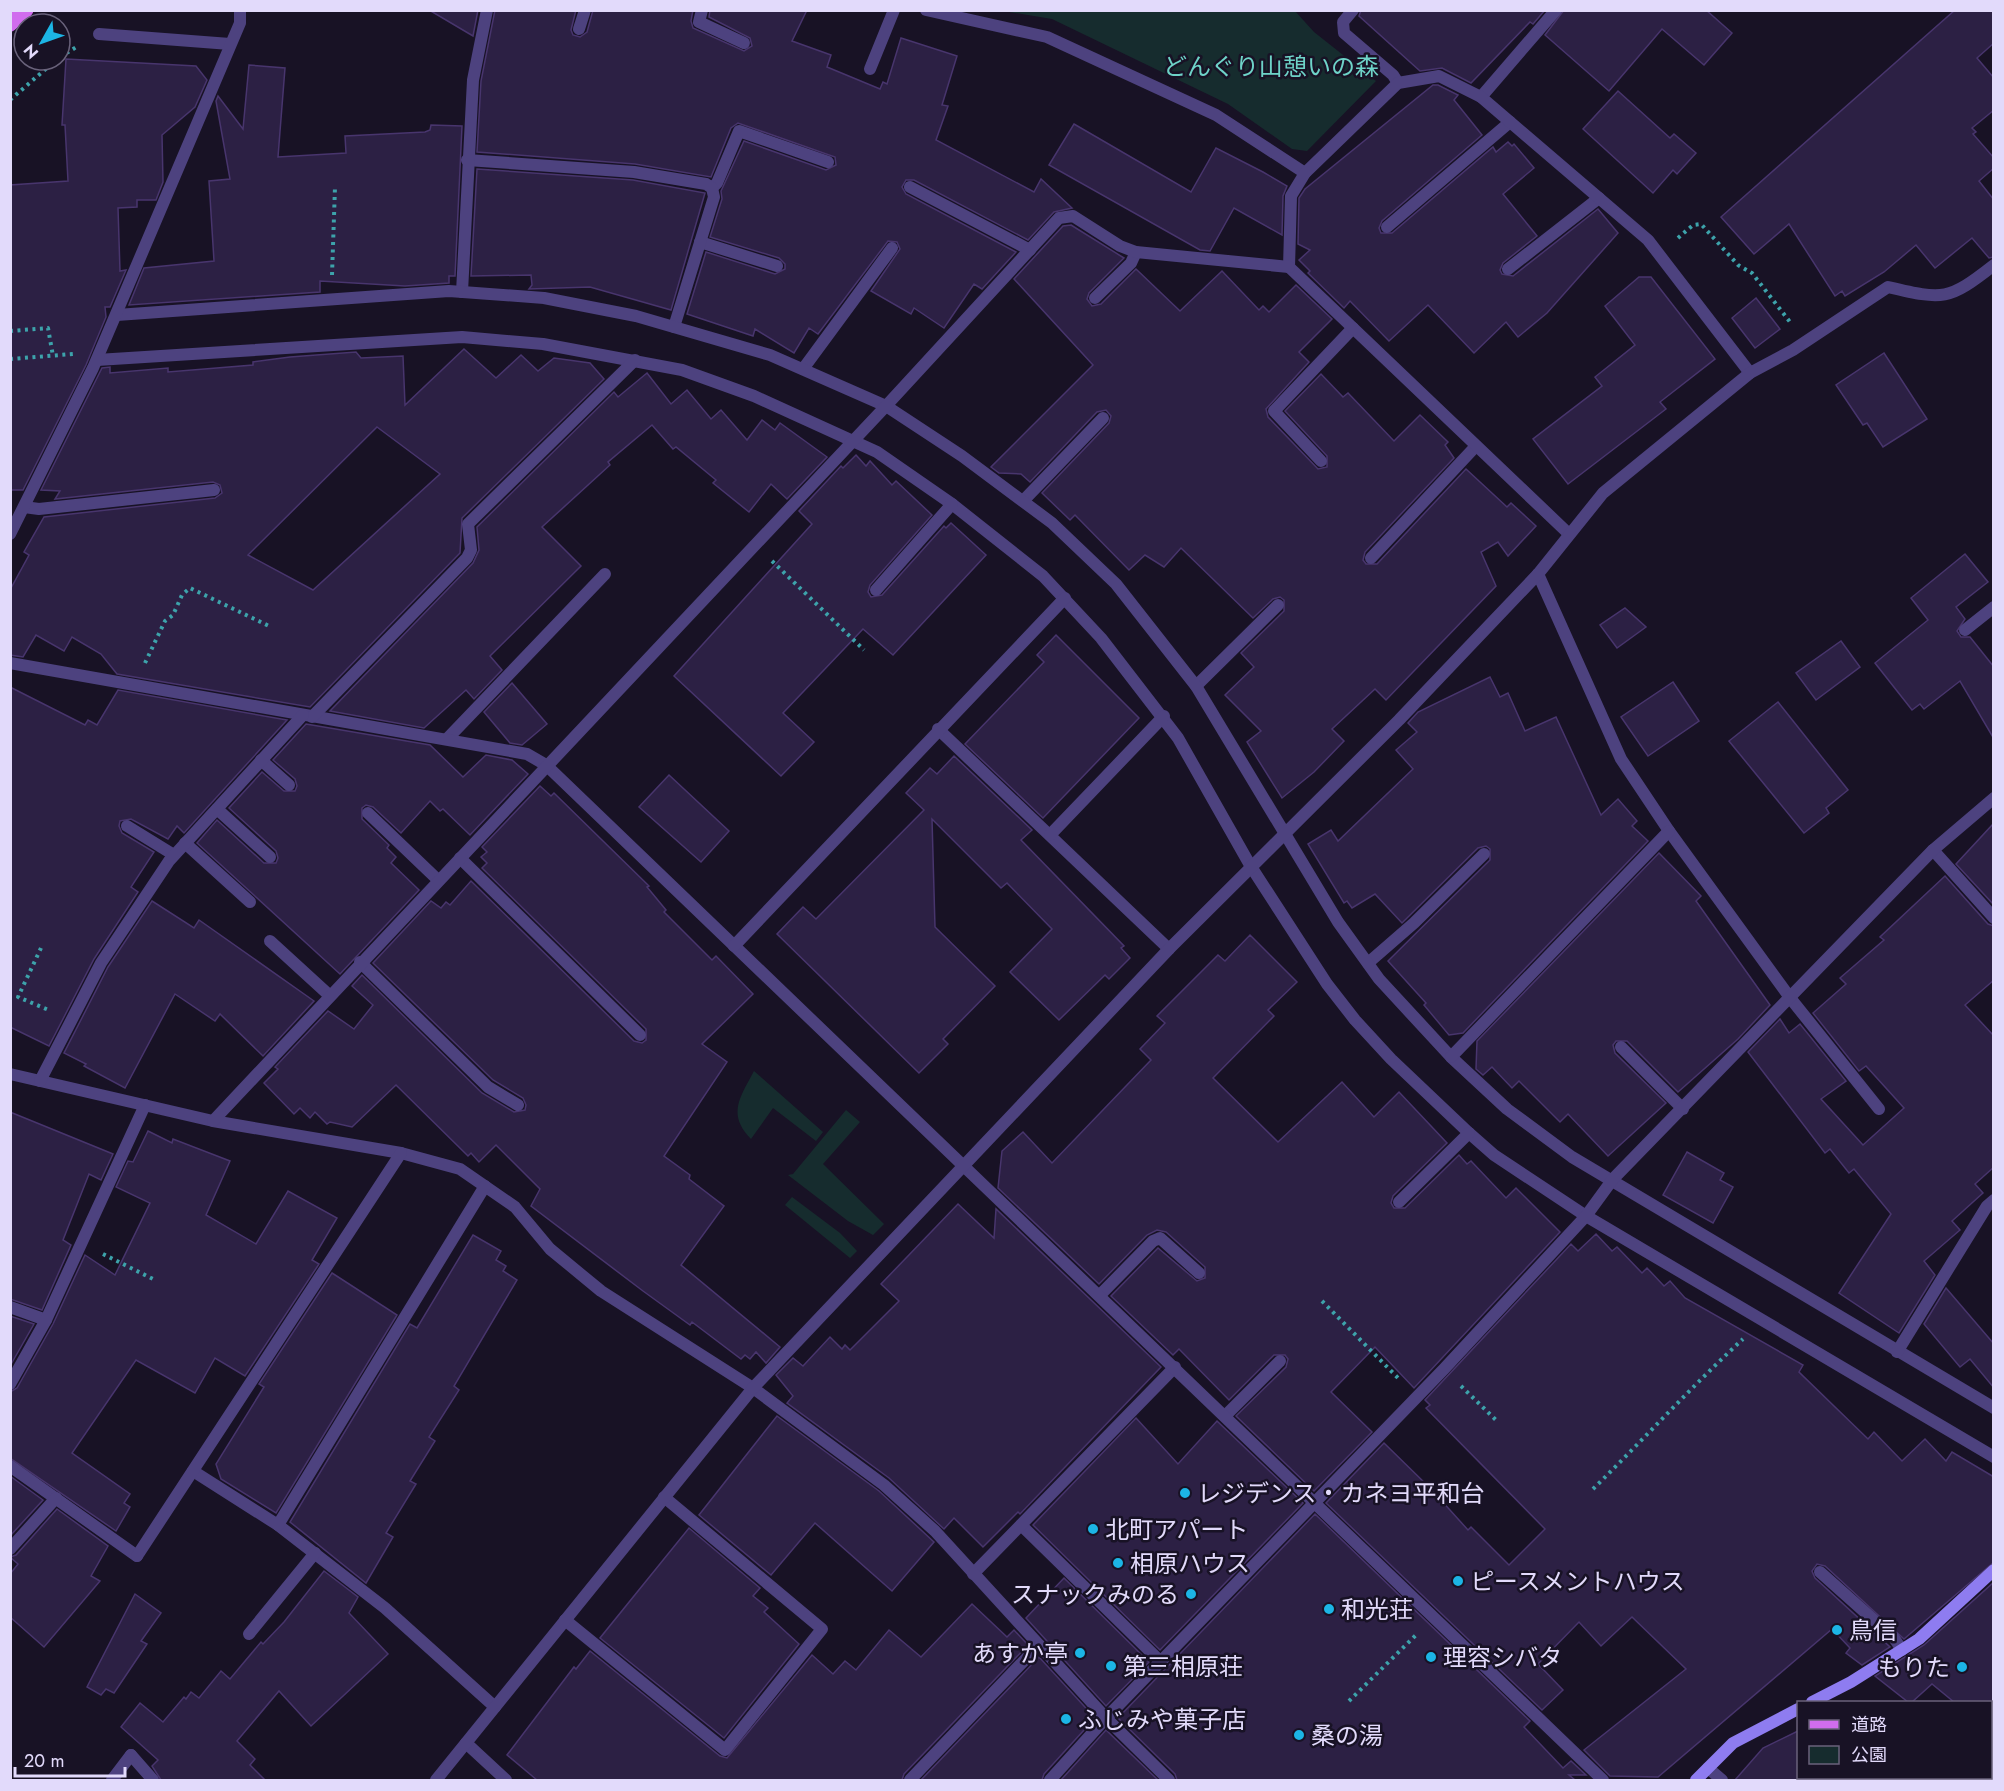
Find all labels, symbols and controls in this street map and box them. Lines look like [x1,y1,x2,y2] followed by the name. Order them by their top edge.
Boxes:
[12,12,72,72] north arrow
[18,39,44,64] text: N
[1163,49,1379,84] park label: どんぐり山憩いの森
[1197,1476,1485,1511] place label: レジデンス・カネヨ平和台
[1178,1486,1192,1500] marker: レジデンス・カネヨ平和台
[1105,1512,1249,1547] place label: 北町アパート
[1086,1522,1100,1536] marker: 北町アパート
[1130,1546,1250,1581] place label: 相原ハウス
[1111,1556,1125,1570] marker: 相原ハウス
[1470,1564,1685,1599] place label: ピースメントハウス
[1451,1574,1465,1588] marker: ピースメントハウス
[1011,1577,1179,1612] place label: スナックみのる
[1184,1587,1198,1601] marker: スナックみのる
[1341,1592,1413,1627] place label: 和光荘
[1322,1602,1336,1616] marker: 和光荘
[1849,1613,1897,1648] place label: 鳥信
[1830,1623,1844,1637] marker: 鳥信
[972,1636,1068,1671] place label: あすか亭
[1443,1640,1562,1675] place label: 理容シバタ
[1073,1646,1087,1660] marker: あすか亭
[1123,1649,1243,1684] place label: 第三相原荘
[1424,1650,1438,1664] marker: 理容シバタ
[1878,1650,1950,1685] place label: もりた
[1104,1659,1118,1673] marker: 第三相原荘
[1955,1660,1969,1674] marker: もりた
[1797,1701,1992,1779] legend
[1078,1702,1246,1737] place label: ふじみや菓子店
[1059,1712,1073,1726] marker: ふじみや菓子店
[1851,1712,1887,1738] text: 道路
[1311,1718,1383,1753] place label: 桑の湯
[1292,1728,1306,1742] marker: 桑の湯
[15,1740,124,1778] scale bar
[1851,1742,1887,1768] text: 公園
[24,1748,64,1774] text: 20 m

